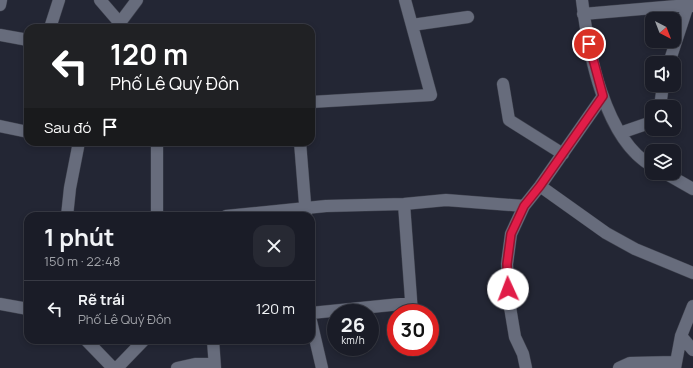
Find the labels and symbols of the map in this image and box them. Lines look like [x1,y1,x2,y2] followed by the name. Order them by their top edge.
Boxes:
[645,12,681,48] north arrow
[572,27,606,61] pin
[487,268,529,310] position arrow
[387,304,439,356] speed limit sign: 30

